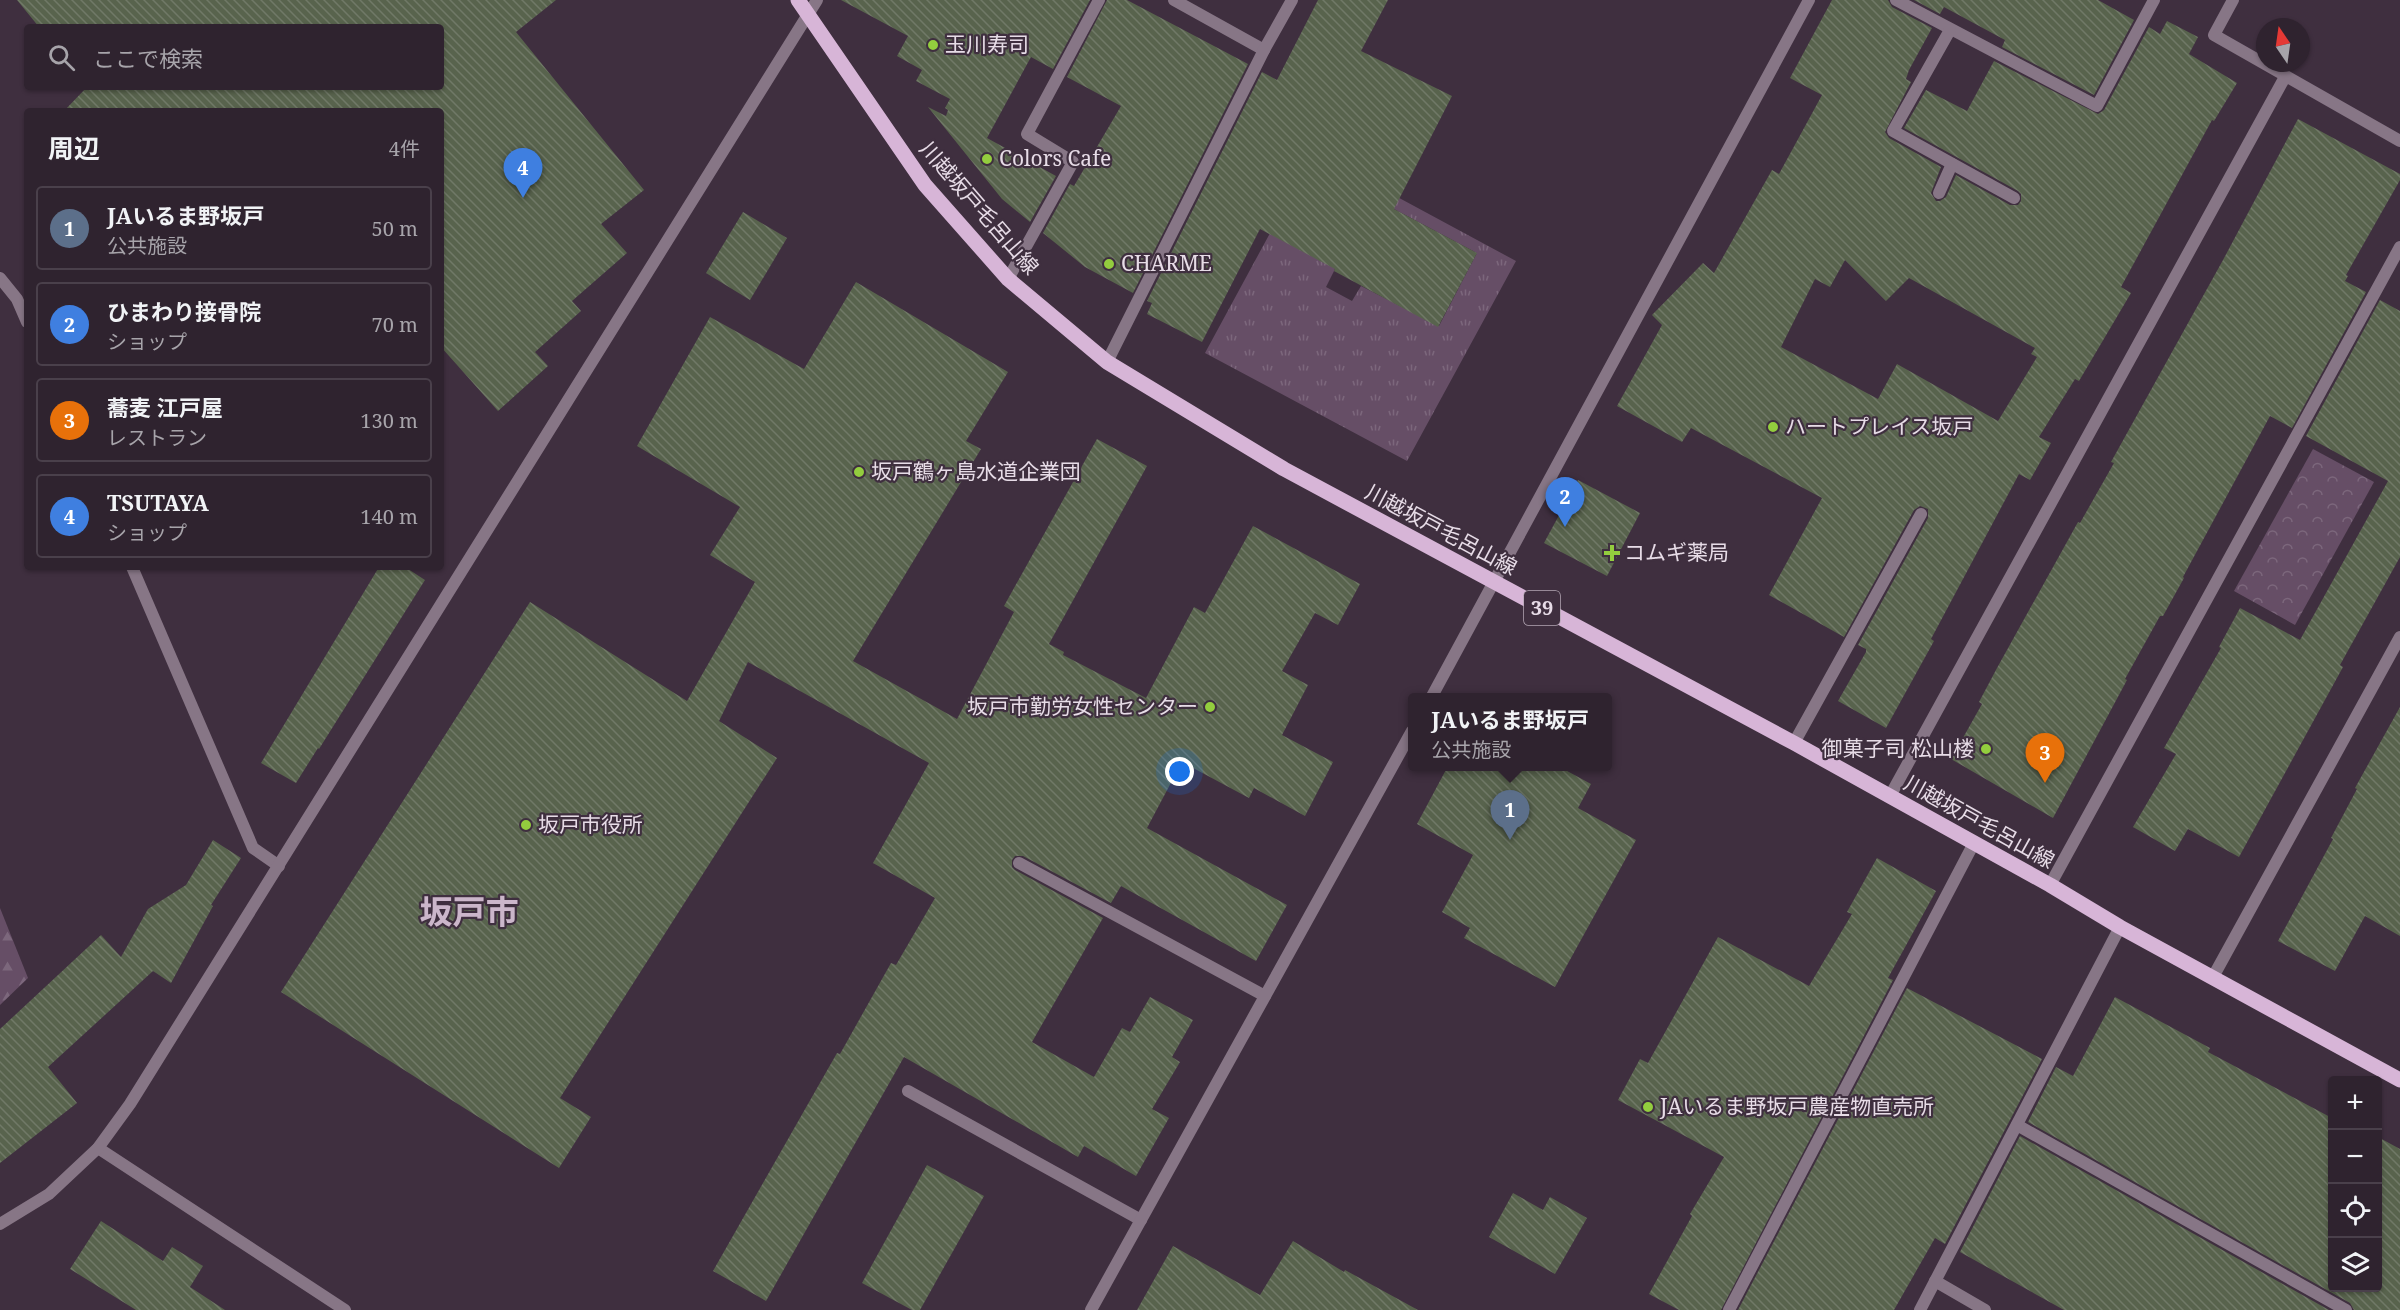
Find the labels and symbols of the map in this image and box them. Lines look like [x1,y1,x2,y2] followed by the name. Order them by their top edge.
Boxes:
[2256,18,2310,72] north arrow
[945,30,1029,58] place label: 玉川寿司
[926,38,940,52] marker: 玉川寿司
[914,135,1045,280] street label: 川越坂戸毛呂山線
[999,144,1111,172] place label: Colors Cafe
[504,148,542,198] pin: 4
[980,152,994,166] marker: Colors Cafe
[1121,249,1212,277] place label: CHARME
[1102,257,1116,271] marker: CHARME
[1785,412,1973,440] place label: ハートプレイス坂戸
[1766,420,1780,434] marker: ハートプレイス坂戸
[871,457,1081,485] place label: 坂戸鶴ヶ島水道企業団
[852,465,866,479] marker: 坂戸鶴ヶ島水道企業団
[1361,477,1522,581] street label: 川越坂戸毛呂山線
[1546,478,1584,527] pin: 2
[1624,538,1729,566] place label: コムギ薬局
[1605,546,1619,560] marker: コムギ薬局
[1524,591,1560,625] road number: 39
[967,692,1198,720] place label: 坂戸市勤労女性センター
[1203,700,1217,714] marker: 坂戸市勤労女性センター
[1822,734,1974,762] place label: 御菓子司 松山楼
[2026,734,2064,783] pin: 3
[1979,742,1993,756] marker: 御菓子司 松山楼
[1165,757,1194,786] your location
[1899,768,2060,874] street label: 川越坂戸毛呂山線
[1490,790,1530,840] pin: 1
[538,810,643,838] place label: 坂戸市役所
[519,818,533,832] marker: 坂戸市役所
[420,889,519,934] district label: 坂戸市
[1659,1092,1934,1120] place label: JAいるま野坂戸農産物直売所
[1641,1100,1655,1114] marker: JAいるま野坂戸農産物直売所

